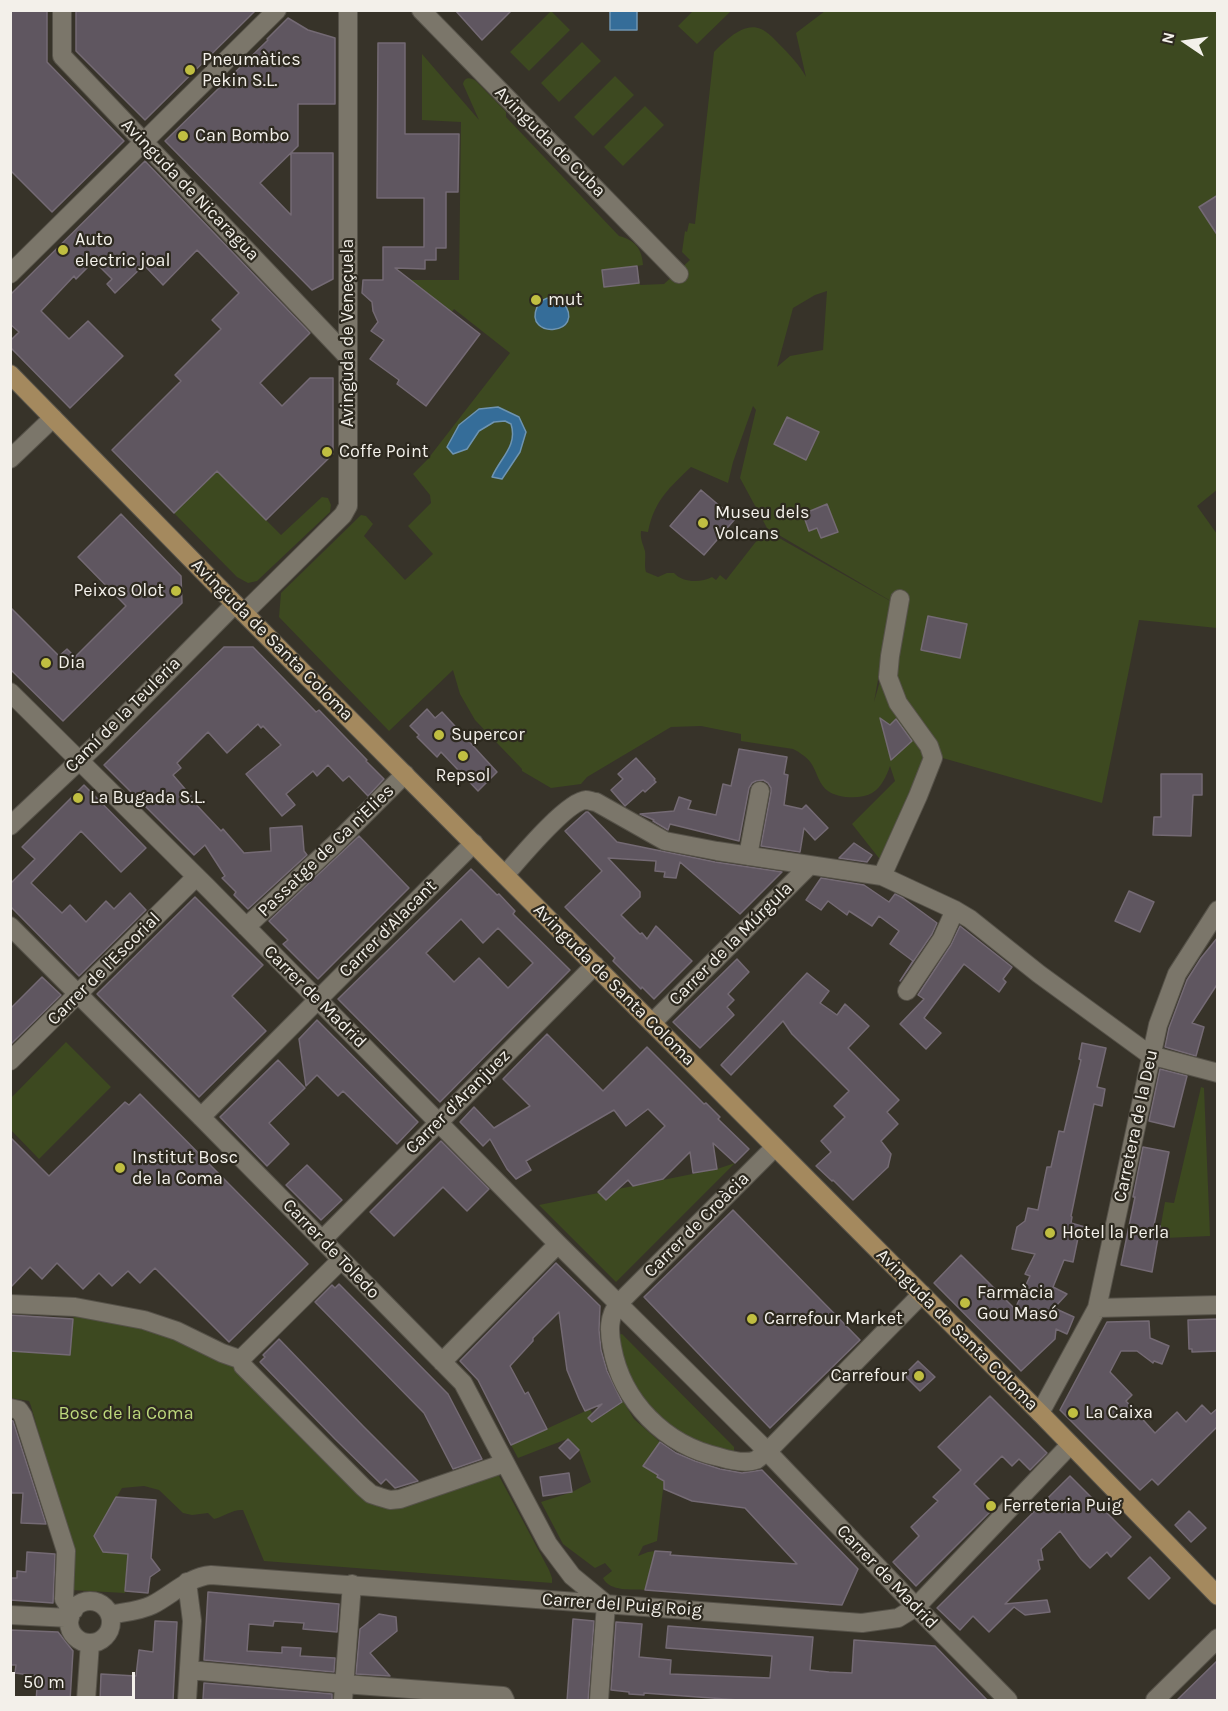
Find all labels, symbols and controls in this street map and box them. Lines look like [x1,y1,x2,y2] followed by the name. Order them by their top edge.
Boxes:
[1156,12,1216,72] north arrow
[1157,30,1179,46] text: N
[202,49,301,92] place label: Pneumàtics Pekin S.L.
[183,63,197,77] marker: Pneumàtics Pekin S.L.
[490,82,610,202] street label: Avinguda de Cuba
[116,114,264,266] street label: Avinguda de Nicaragua
[195,125,289,147] place label: Can Bombo
[176,129,190,143] marker: Can Bombo
[75,229,170,272] place label: Auto electric joal
[337,239,359,427] street label: Avinguda de Veneçuela
[56,243,70,257] marker: Auto electric joal
[548,289,583,311] place label: mut
[529,293,543,307] marker: mut
[339,441,429,463] place label: Coffe Point
[320,445,334,459] marker: Coffe Point
[715,502,809,544] place label: Museu dels Volcans
[696,516,710,530] marker: Museu dels Volcans
[186,554,358,726] street label: Avinguda de Santa Coloma
[73,580,164,602] place label: Peixos Olot
[169,584,183,598] marker: Peixos Olot
[58,652,85,674] place label: Dia
[61,653,185,777] street label: Camí de la Teuleria
[39,656,53,670] marker: Dia
[451,724,525,746] place label: Supercor
[432,728,446,742] marker: Supercor
[456,749,470,763] marker: Repsol
[435,765,491,787] place label: Repsol
[253,780,399,922] street label: Passatge de Ca n'Elies
[90,787,205,809] place label: La Bugada S.L.
[71,791,85,805] marker: La Bugada S.L.
[335,876,441,982] street label: Carrer d'Alacant
[665,878,797,1010] street label: Carrer de la Múrgula
[528,899,700,1071] street label: Avinguda de Santa Coloma
[43,908,165,1030] street label: Carrer de l'Escorial
[259,941,371,1053] street label: Carrer de Madrid
[401,1045,515,1159] street label: Carrer d'Aranjuez
[1109,1048,1163,1204] street label: Carretera de la Deu
[132,1147,238,1190] place label: Institut Bosc de la Coma
[113,1161,127,1175] marker: Institut Bosc de la Coma
[640,1168,754,1282] street label: Carrer de Croàcia
[278,1195,384,1303] street label: Carrer de Toledo
[1062,1222,1169,1244] place label: Hotel la Perla
[1043,1226,1057,1240] marker: Hotel la Perla
[871,1244,1043,1416] street label: Avinguda de Santa Coloma
[977,1282,1058,1324] place label: Farmàcia Gou Masó
[958,1296,972,1310] marker: Farmàcia Gou Masó
[764,1308,903,1330] place label: Carrefour Market
[745,1312,759,1326] marker: Carrefour Market
[830,1365,907,1387] place label: Carrefour
[912,1369,926,1383] marker: Carrefour
[1085,1402,1153,1424] place label: La Caixa
[58,1403,194,1425] park label: Bosc de la Coma
[1066,1406,1080,1420] marker: La Caixa
[1003,1495,1122,1517] place label: Ferreteria Puig
[984,1499,998,1513] marker: Ferreteria Puig
[832,1520,942,1634] street label: Carrer de Madrid
[541,1589,703,1621] street label: Carrer del Puig Roig
[15,1660,138,1698] scale bar
[23,1671,65,1693] text: 50 m

